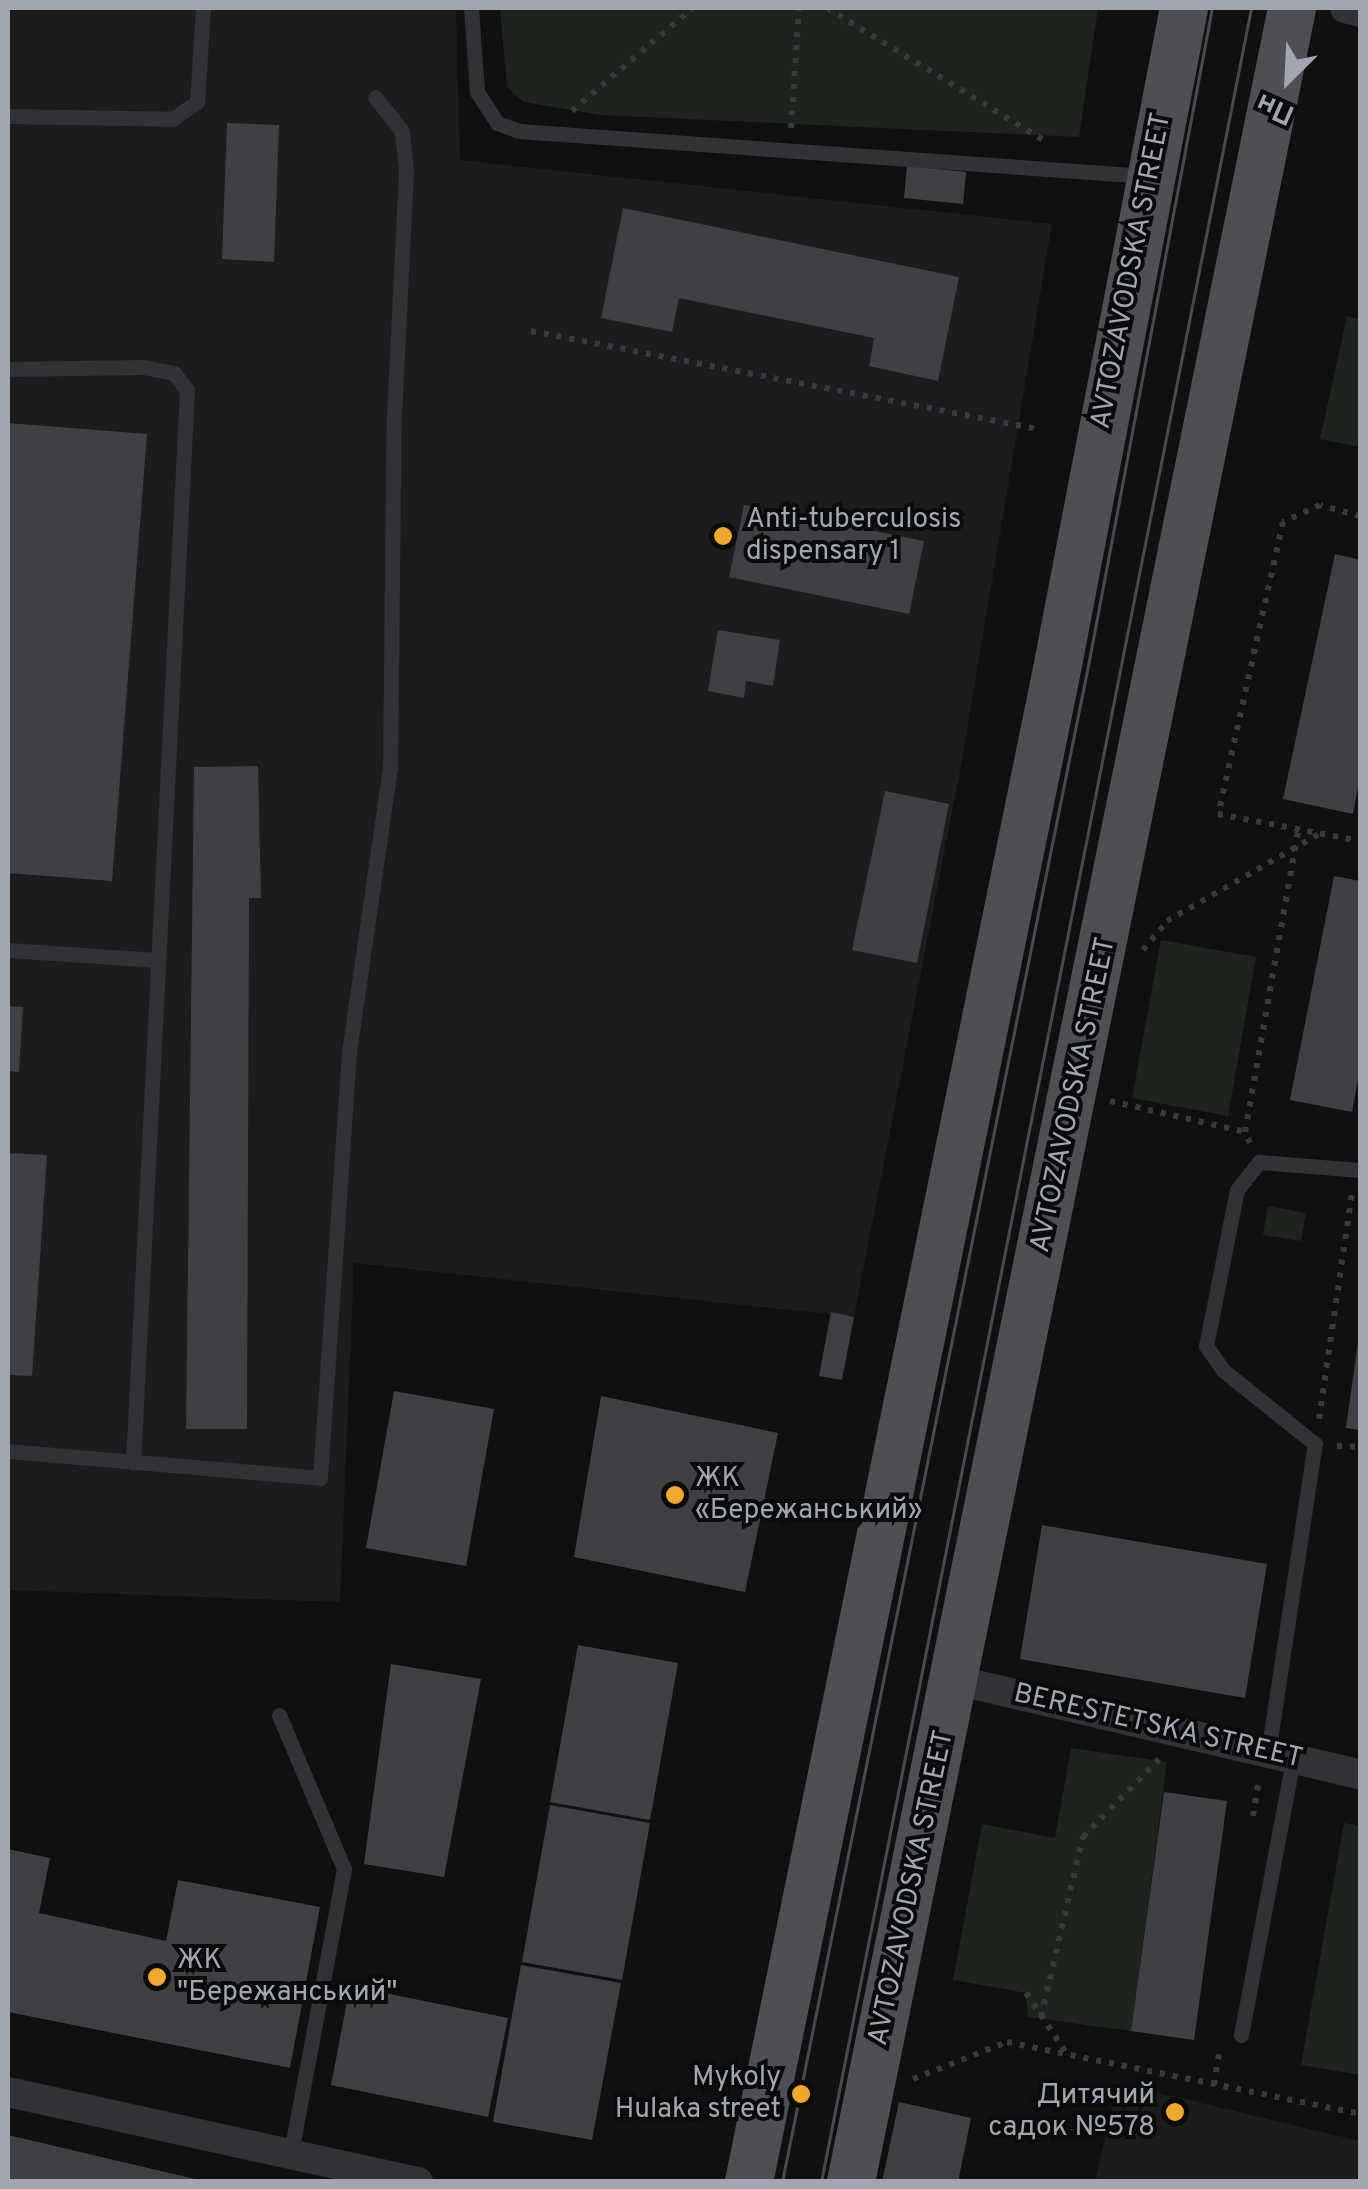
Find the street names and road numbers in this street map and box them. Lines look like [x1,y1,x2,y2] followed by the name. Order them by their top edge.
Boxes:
[1085,109,1179,433] street label: AVTOZAVODSKA STREET
[1024,934,1124,1256] street label: AVTOZAVODSKA STREET
[1010,1677,1306,1777] street label: BERESTETSKA STREET
[862,1727,962,2049] street label: AVTOZAVODSKA STREET

